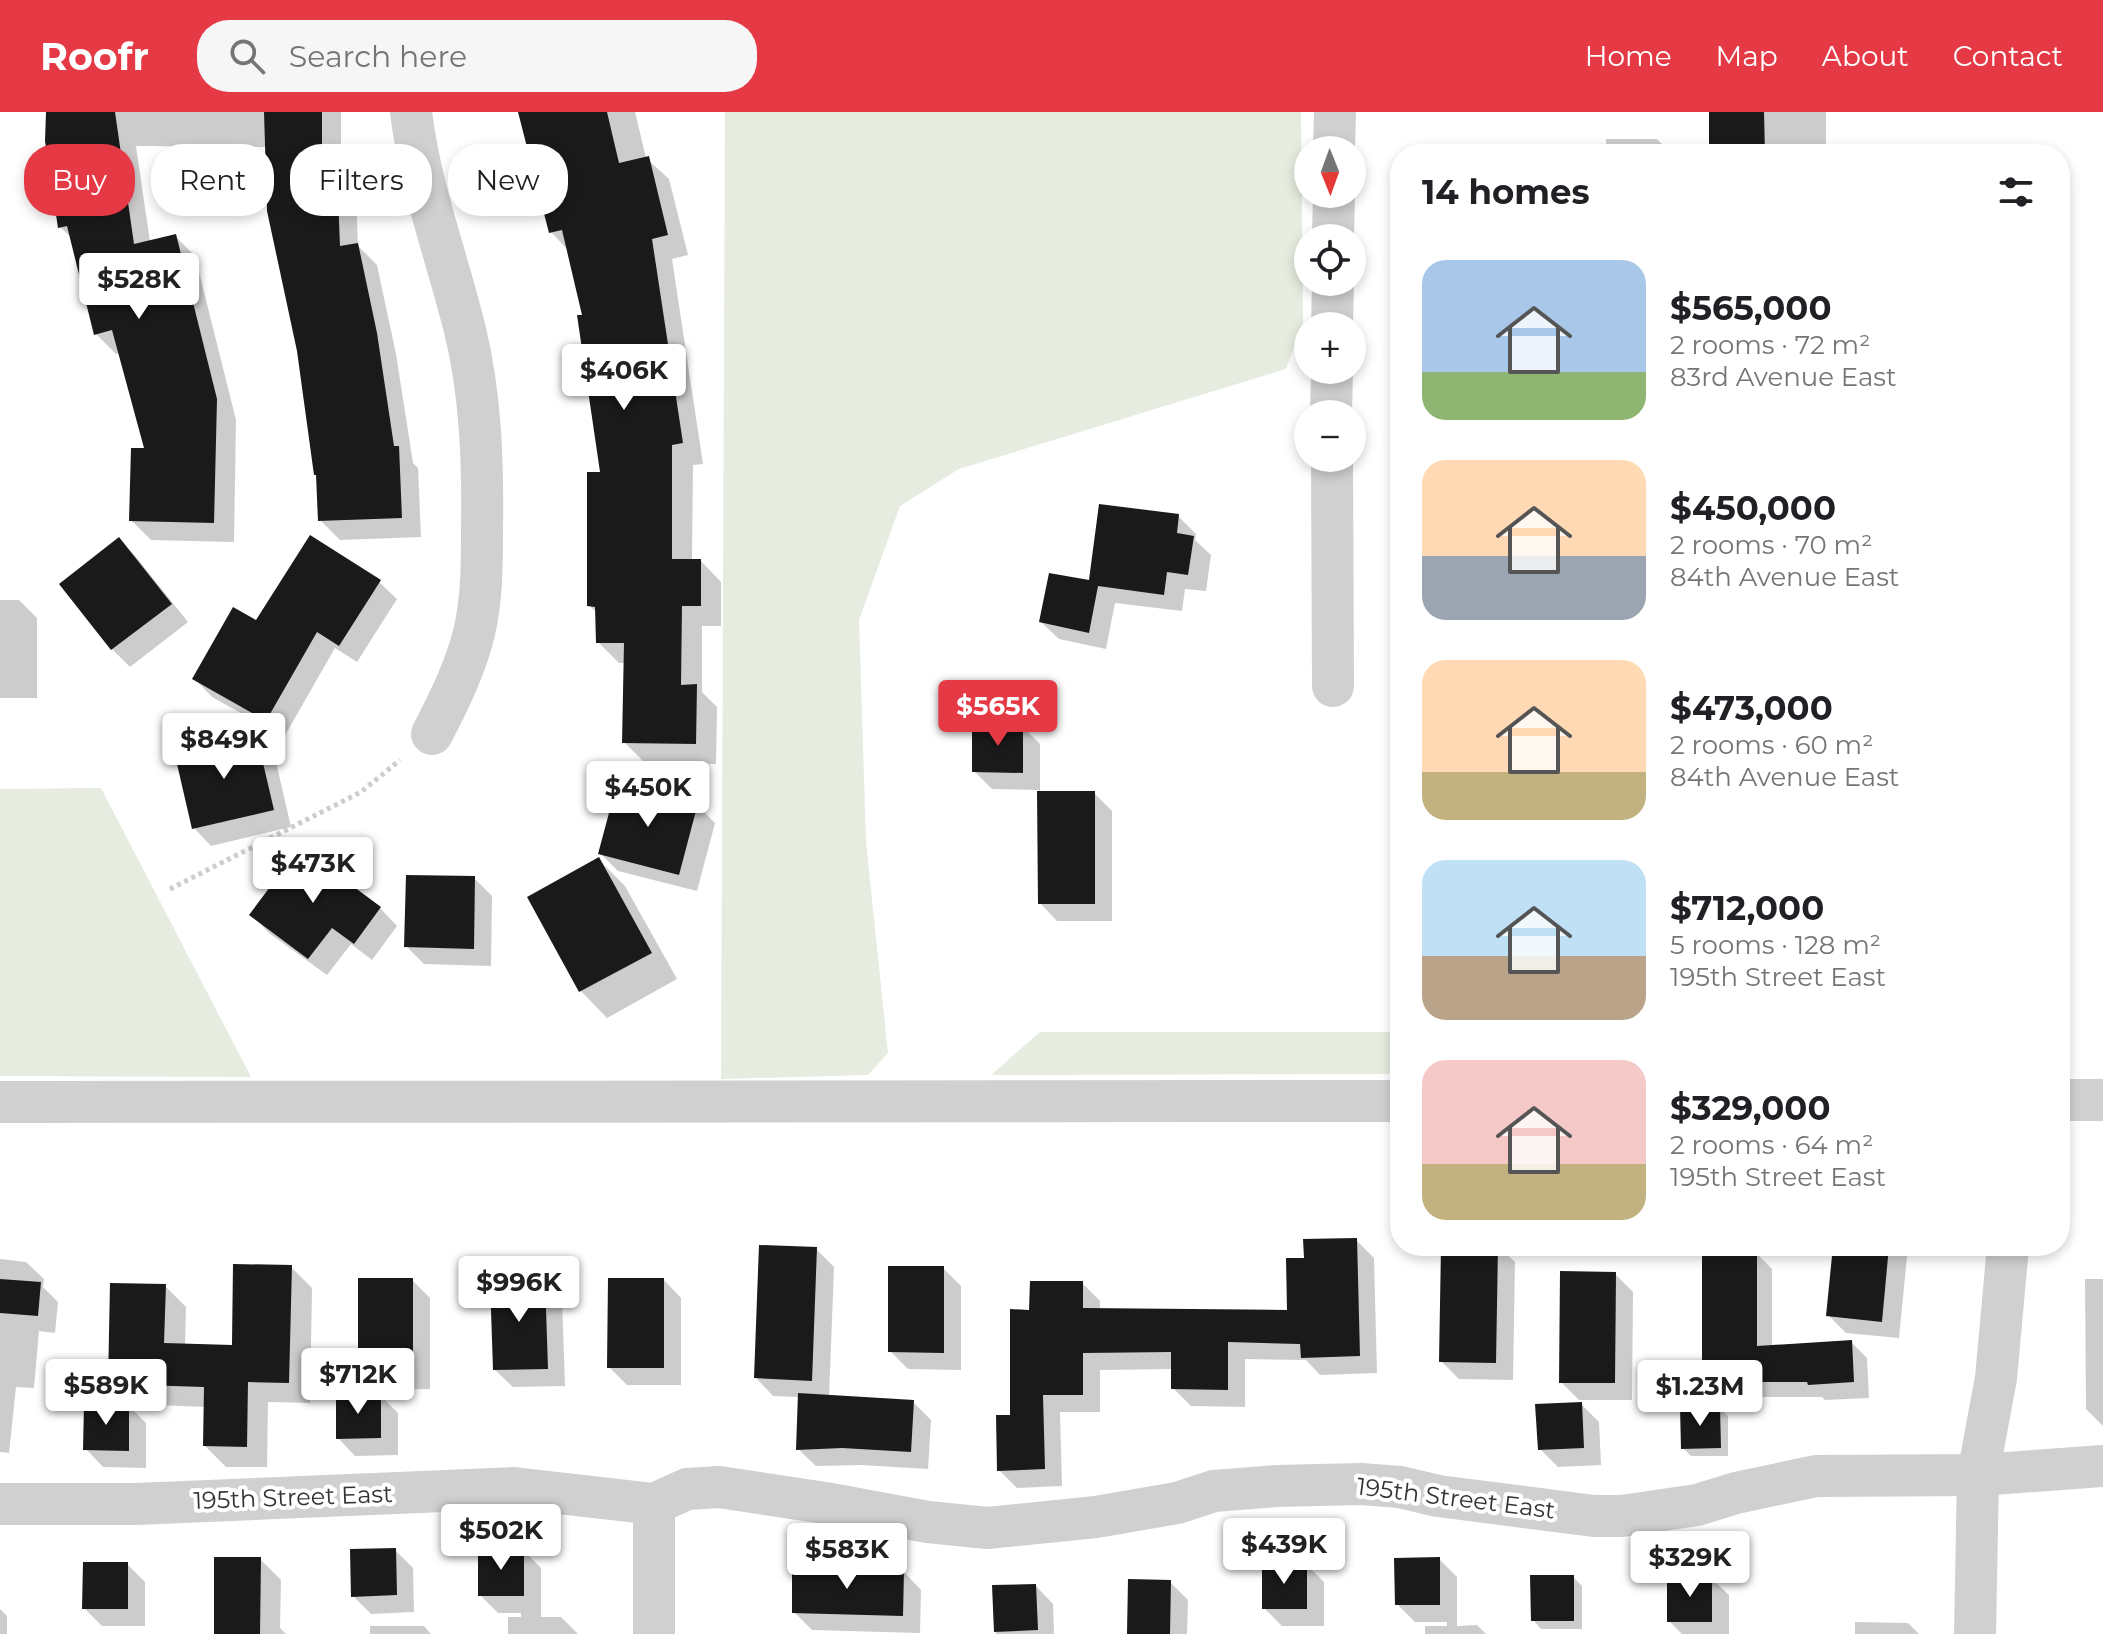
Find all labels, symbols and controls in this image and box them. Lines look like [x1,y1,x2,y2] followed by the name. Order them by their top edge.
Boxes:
[197,20,757,92] search box
[40,33,149,80] text: Roofr
[225,34,269,78] icon: search
[289,38,467,75] text: Search here
[1585,39,1672,73] text: Home
[1716,39,1778,73] text: Map
[1822,39,1909,73] text: About
[1953,39,2063,73] text: Contact
[1294,136,1366,208] north arrow
[1294,136,1366,472] map controls
[24,144,135,216] chip: Buy
[151,144,274,216] chip: Rent
[290,144,432,216] chip: Filters
[448,144,568,216] chip: New
[1994,170,2038,214] icon: filters
[1422,171,1590,213] text: 14 homes
[1294,224,1366,296] button: locate
[83,253,195,321] pin: $528K
[97,263,181,295] text: $528K
[1670,287,1832,329] text: $565,000
[1486,292,1582,388] icon: home
[1294,312,1366,384] button: +
[1670,329,1870,361] text: 2 rooms · 72 m²
[568,344,680,412] pin: $406K
[580,354,668,386] text: $406K
[1670,361,1897,393] text: 83rd Avenue East
[1294,400,1366,472] button: −
[1670,487,1836,529] text: $450,000
[1486,492,1582,588] icon: home
[1670,529,1872,561] text: 2 rooms · 70 m²
[1670,561,1899,593] text: 84th Avenue East
[942,680,1054,748] pin: $565K
[1670,687,1833,729] text: $473,000
[956,690,1040,722] text: $565K
[1486,692,1582,788] icon: home
[168,713,280,781] pin: $849K
[180,723,268,755] text: $849K
[1670,729,1873,761] text: 2 rooms · 60 m²
[592,761,704,829] pin: $450K
[1670,761,1899,793] text: 84th Avenue East
[604,771,692,803] text: $450K
[257,837,369,905] pin: $473K
[271,847,355,879] text: $473K
[1670,887,1824,929] text: $712,000
[1486,892,1582,988] icon: home
[1670,929,1881,961] text: 5 rooms · 128 m²
[1670,961,1886,993] text: 195th Street East
[1670,1087,1831,1129] text: $329,000
[1486,1092,1582,1188] icon: home
[1670,1129,1873,1161] text: 2 rooms · 64 m²
[1670,1161,1886,1193] text: 195th Street East
[463,1256,575,1324] pin: $996K
[476,1266,562,1298] text: $996K
[302,1348,414,1416] pin: $712K
[319,1358,397,1390] text: $712K
[50,1359,162,1427] pin: $589K
[1635,1360,1765,1428] pin: $1.23M
[63,1369,149,1401] text: $589K
[1655,1370,1745,1402] text: $1.23M
[1355,1471,1557,1525] street label: 195th Street East
[193,1479,393,1515] street label: 195th Street East
[445,1504,557,1572] pin: $502K
[459,1514,543,1546] text: $502K
[1228,1518,1340,1586] pin: $439K
[791,1523,903,1591] pin: $583K
[1241,1528,1327,1560] text: $439K
[1634,1531,1746,1599] pin: $329K
[805,1533,889,1565] text: $583K
[1649,1541,1731,1573] text: $329K

